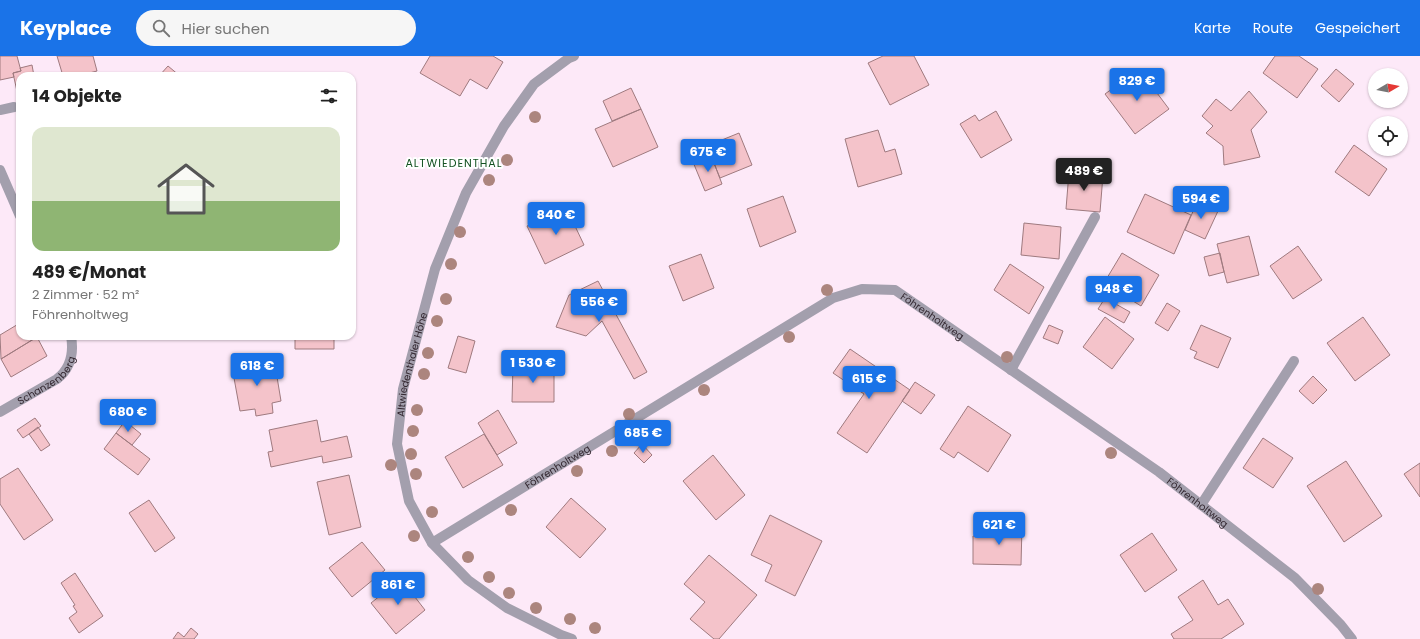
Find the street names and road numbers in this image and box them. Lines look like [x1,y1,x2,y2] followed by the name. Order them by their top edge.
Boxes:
[898,289,967,343] street label: Föhrenholtweg
[393,310,431,417] street label: Altwiedenthaler Höhe
[14,354,79,408] street label: Schanzenberg
[522,441,593,492] street label: Föhrenholtweg
[1164,473,1232,531] street label: Föhrenholtweg

